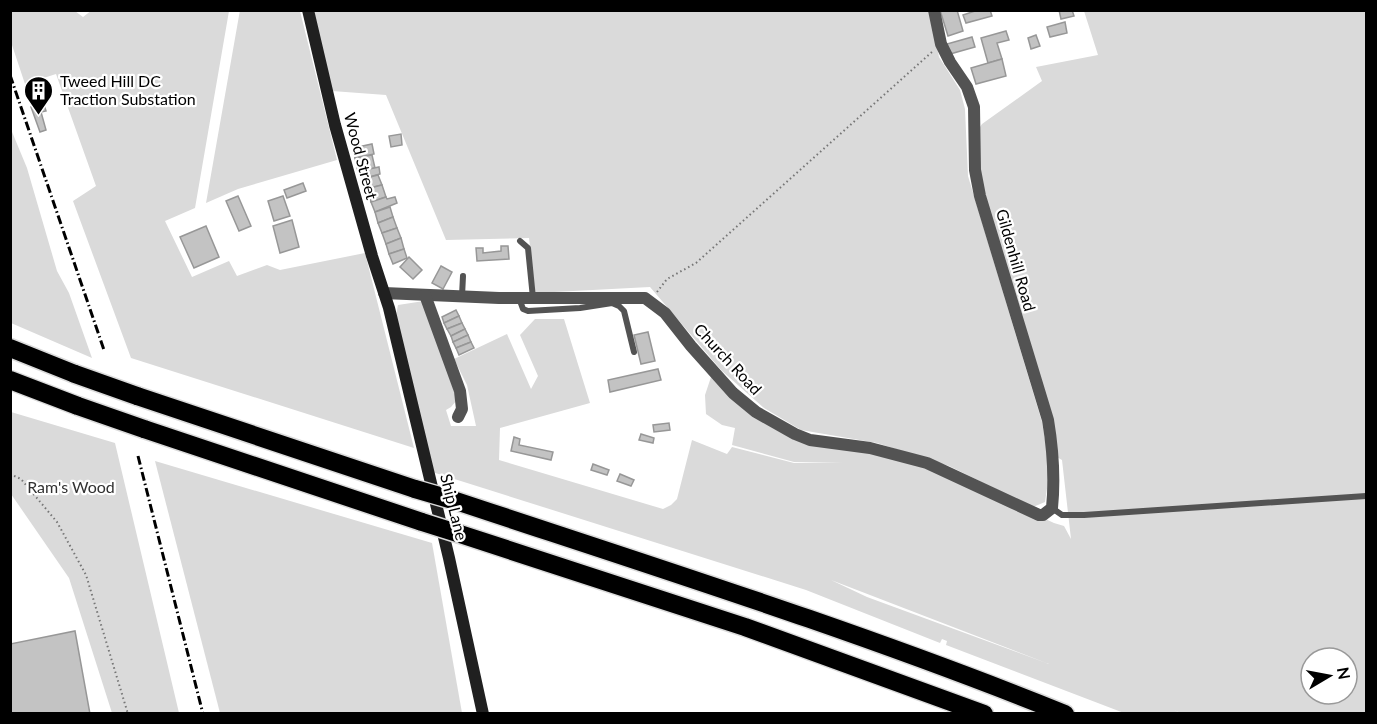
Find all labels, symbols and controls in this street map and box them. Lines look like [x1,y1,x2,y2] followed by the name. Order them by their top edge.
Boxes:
[60,71,196,108] place label: Tweed Hill DC Traction Substation
[23,74,55,116] building icon: Tweed Hill DC Traction Substation
[341,110,382,202] street label: Wood Street
[993,207,1040,313] street label: Gildenhill Road
[691,319,766,398] street label: Church Road
[437,472,472,542] street label: Ship Lane
[27,477,115,496] park label: Ram's Wood
[1299,646,1359,706] north arrow
[1334,666,1355,681] text: N

